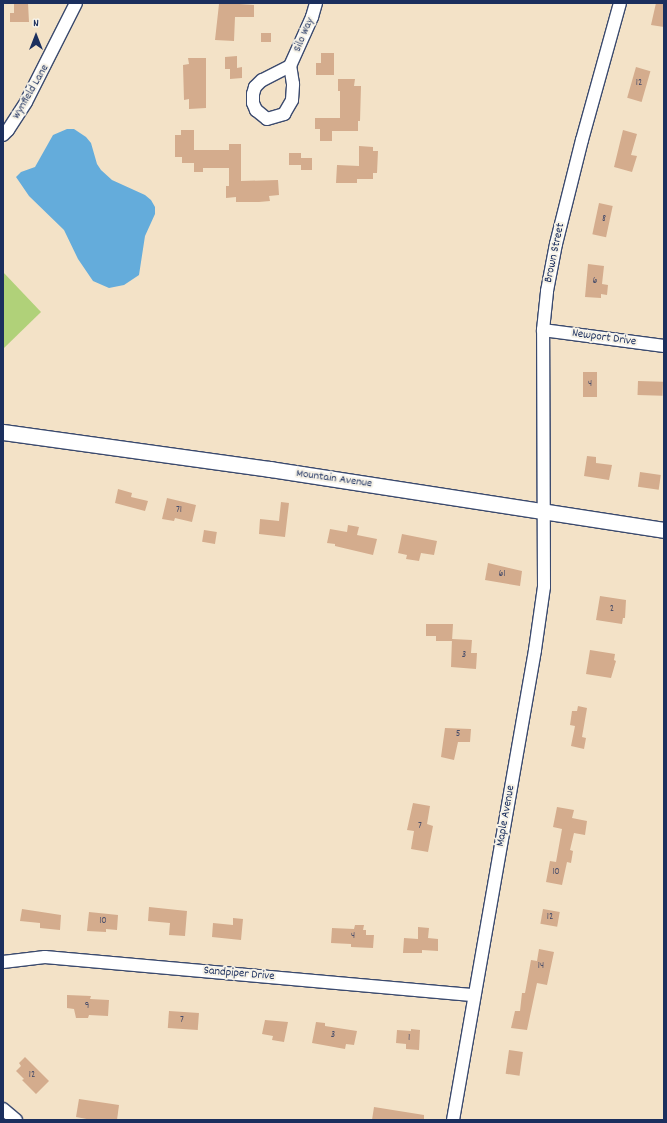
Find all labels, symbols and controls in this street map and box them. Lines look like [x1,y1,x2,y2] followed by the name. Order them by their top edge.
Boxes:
[16,16,56,56] north arrow
[33,16,39,32] text: N
[290,16,318,54] street label: Silo Way
[10,62,52,122] street label: Wynfield Lane
[636,78,642,90] house number: 12
[602,214,606,226] house number: 8
[542,222,568,284] street label: Brown Street
[593,276,597,288] house number: 6
[571,326,637,350] street label: Newport Drive
[588,379,592,391] house number: 4
[295,467,373,491] street label: Mountain Avenue
[176,505,182,517] house number: 71
[498,569,506,581] house number: 61
[610,604,614,616] house number: 2
[462,650,466,662] house number: 3
[456,729,460,741] house number: 5
[494,784,518,848] street label: Maple Avenue
[418,821,422,833] house number: 7
[552,867,560,879] house number: 10
[547,912,553,924] house number: 12
[99,916,107,928] house number: 10
[351,931,355,943] house number: 4
[538,961,544,973] house number: 14
[203,964,275,984] street label: Sandpiper Drive
[85,1001,89,1013] house number: 9
[180,1015,184,1027] house number: 7
[331,1030,335,1042] house number: 3
[408,1033,410,1045] house number: 1
[29,1070,35,1082] house number: 12

